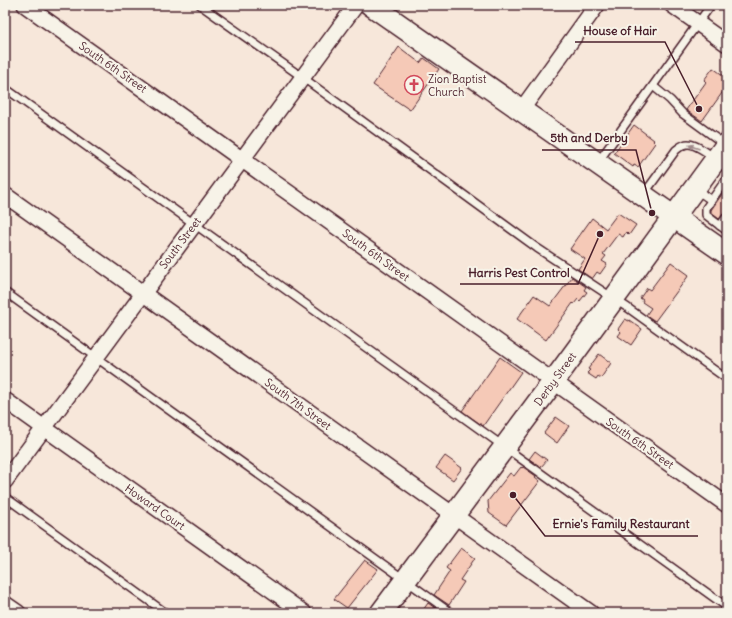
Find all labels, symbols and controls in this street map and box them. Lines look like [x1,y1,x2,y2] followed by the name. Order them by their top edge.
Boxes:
[575,18,665,42] callout: House of Hair
[583,23,657,38] text: House of Hair
[76,38,150,96] street label: South 6th Street
[428,72,487,99] place label: Zion Baptist Church
[403,74,425,96] church icon: Zion Baptist Church
[542,126,636,150] callout: 5th and Derby
[550,130,628,146] text: 5th and Derby
[688,143,700,149] one-way arrow
[156,214,204,271] street label: South Street
[340,226,413,284] street label: South 6th Street
[460,260,578,284] callout: Harris Pest Control
[468,265,570,280] text: Harris Pest Control
[531,349,579,408] street label: Derby Street
[262,375,334,433] street label: South 7th Street
[603,414,677,472] street label: South 6th Street
[122,481,188,533] street label: Howard Court
[545,512,698,536] callout: Ernie's Family Restaurant
[553,516,690,532] text: Ernie's Family Restaurant

